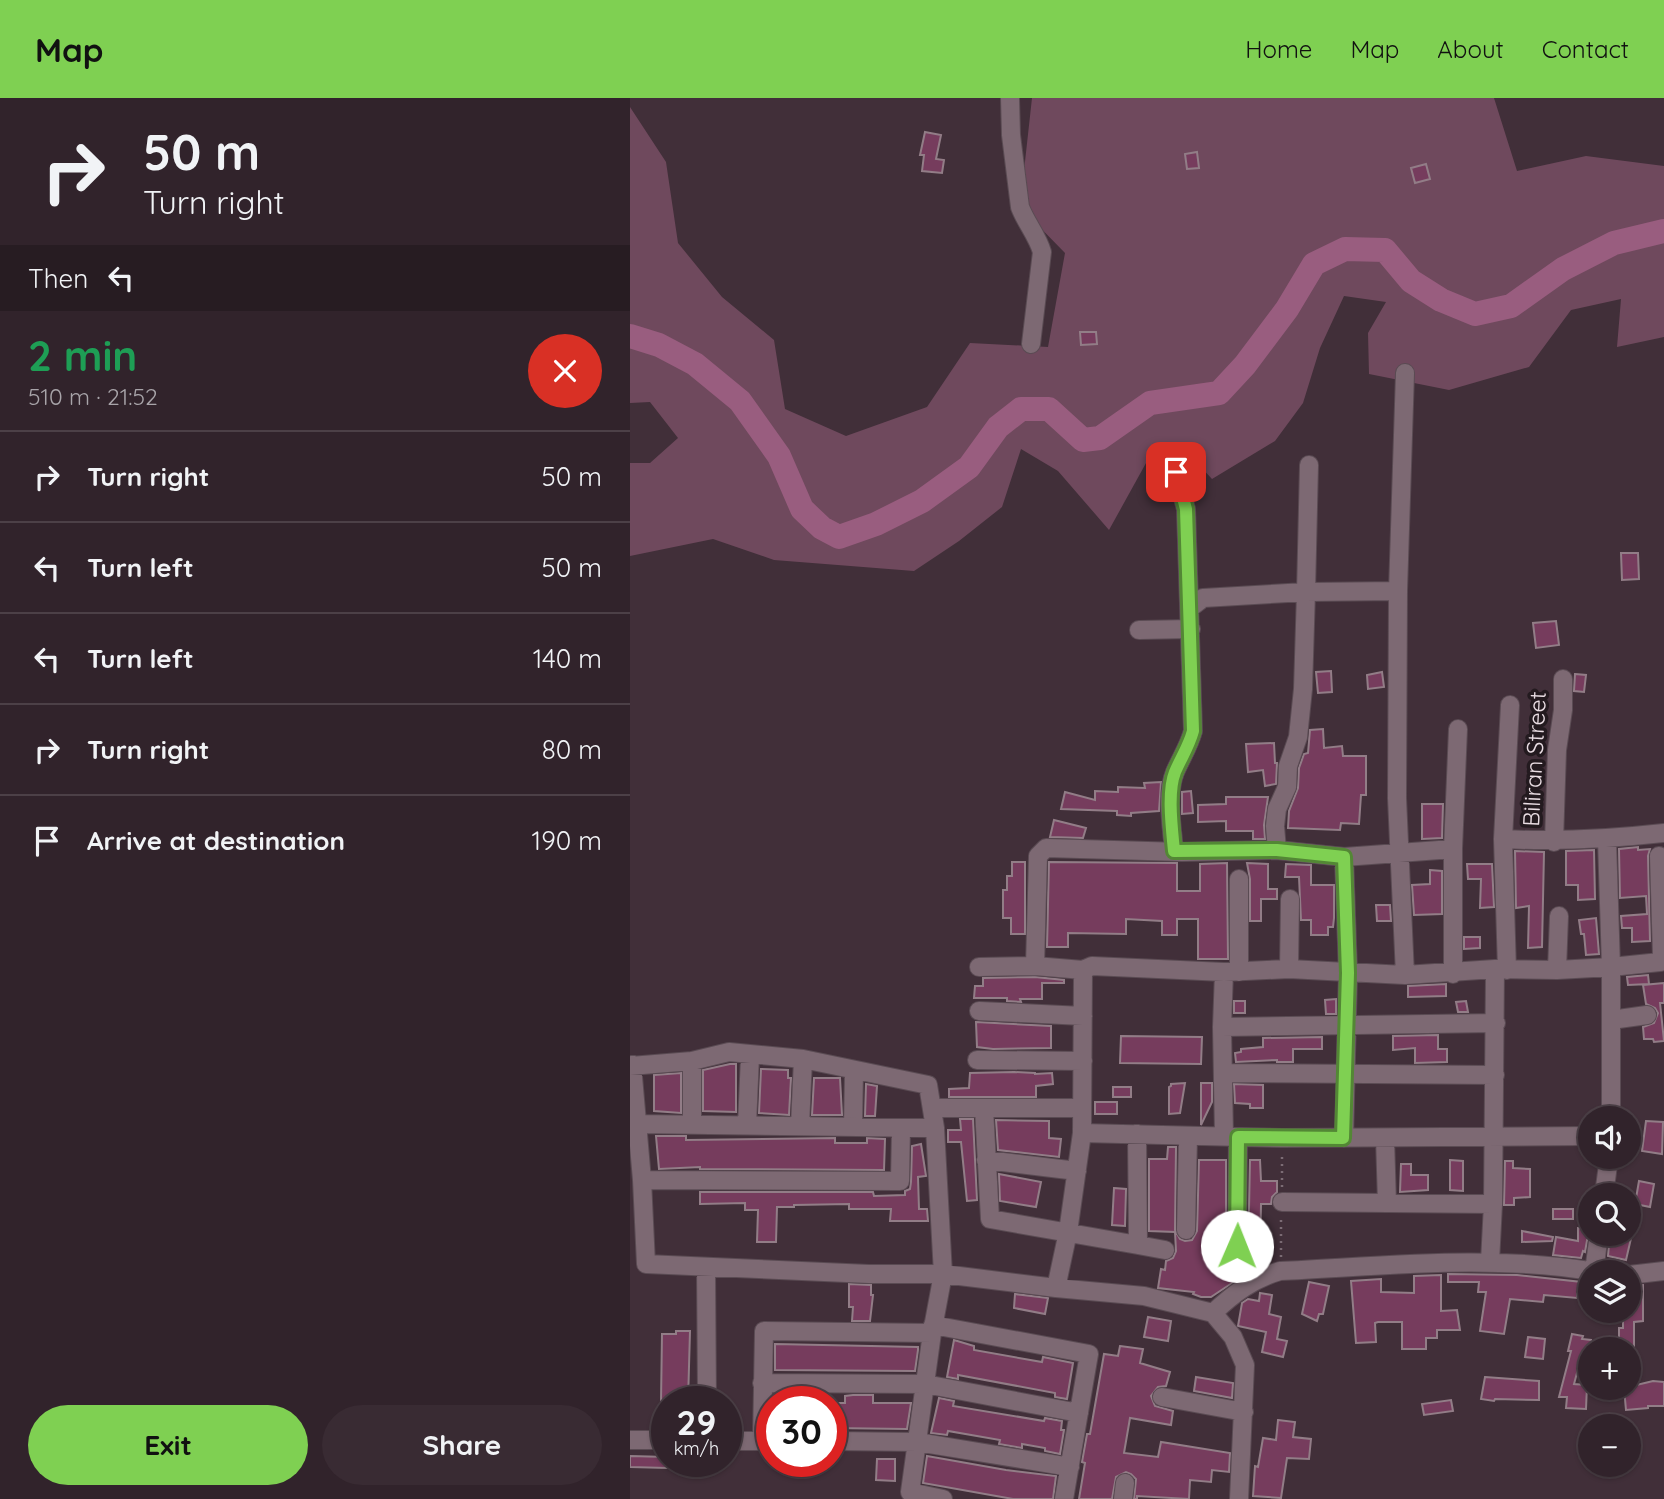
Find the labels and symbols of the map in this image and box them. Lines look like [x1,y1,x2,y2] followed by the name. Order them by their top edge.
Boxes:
[1146,442,1206,502] pin
[1516,691,1552,827] street label: Biliran Street
[1200,1209,1274,1283] position arrow
[756,1386,847,1477] speed limit sign: 30

